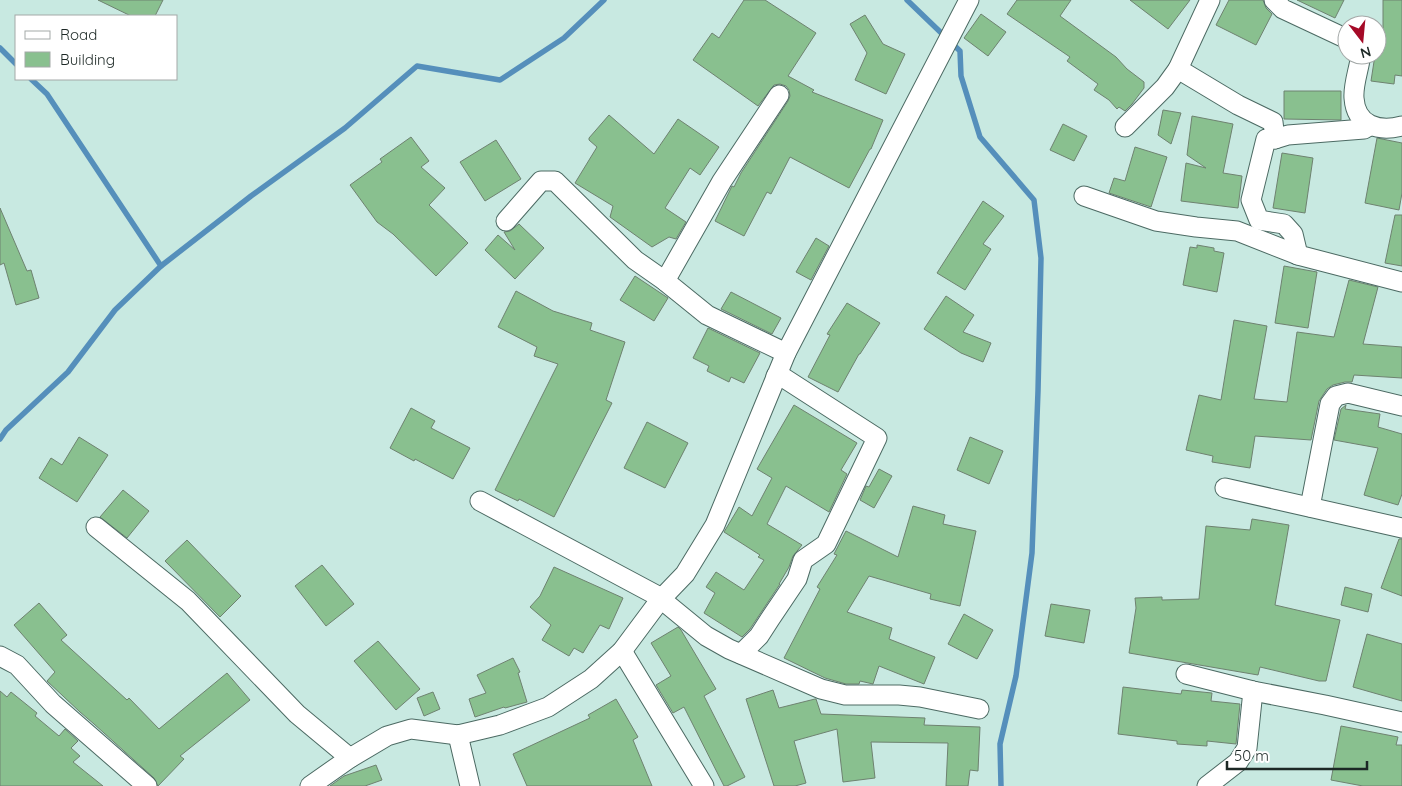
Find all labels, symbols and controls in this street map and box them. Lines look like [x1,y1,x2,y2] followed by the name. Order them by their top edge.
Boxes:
[15,15,178,80] legend
[1337,15,1387,65] north arrow
[60,25,97,44] text: Road
[1358,42,1373,63] text: N
[60,50,115,69] text: Building
[1227,738,1367,770] scale bar
[1234,746,1269,765] text: 50 m

